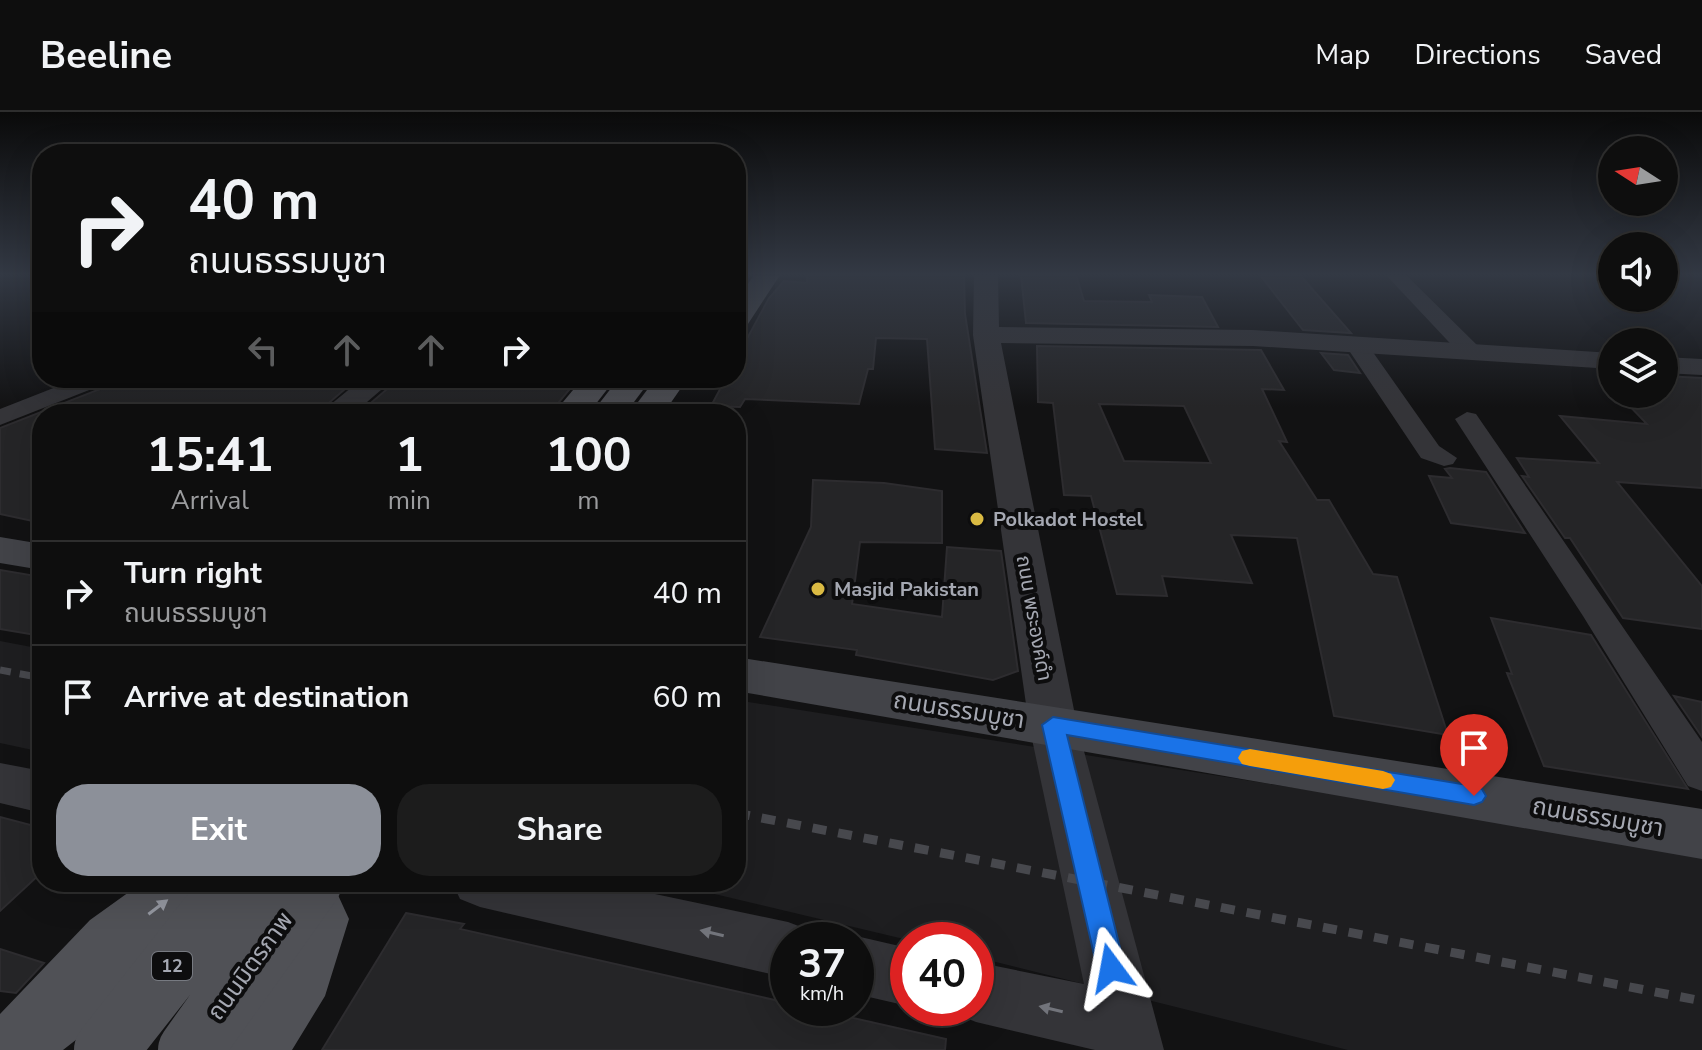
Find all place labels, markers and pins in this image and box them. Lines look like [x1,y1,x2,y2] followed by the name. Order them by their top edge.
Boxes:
[993,506,1144,533] place label: Polkadot Hostel
[968,510,986,528] marker: Polkadot Hostel
[834,576,979,603] place label: Masjid Pakistan
[809,580,827,598] marker: Masjid Pakistan
[1440,714,1508,796] pin

